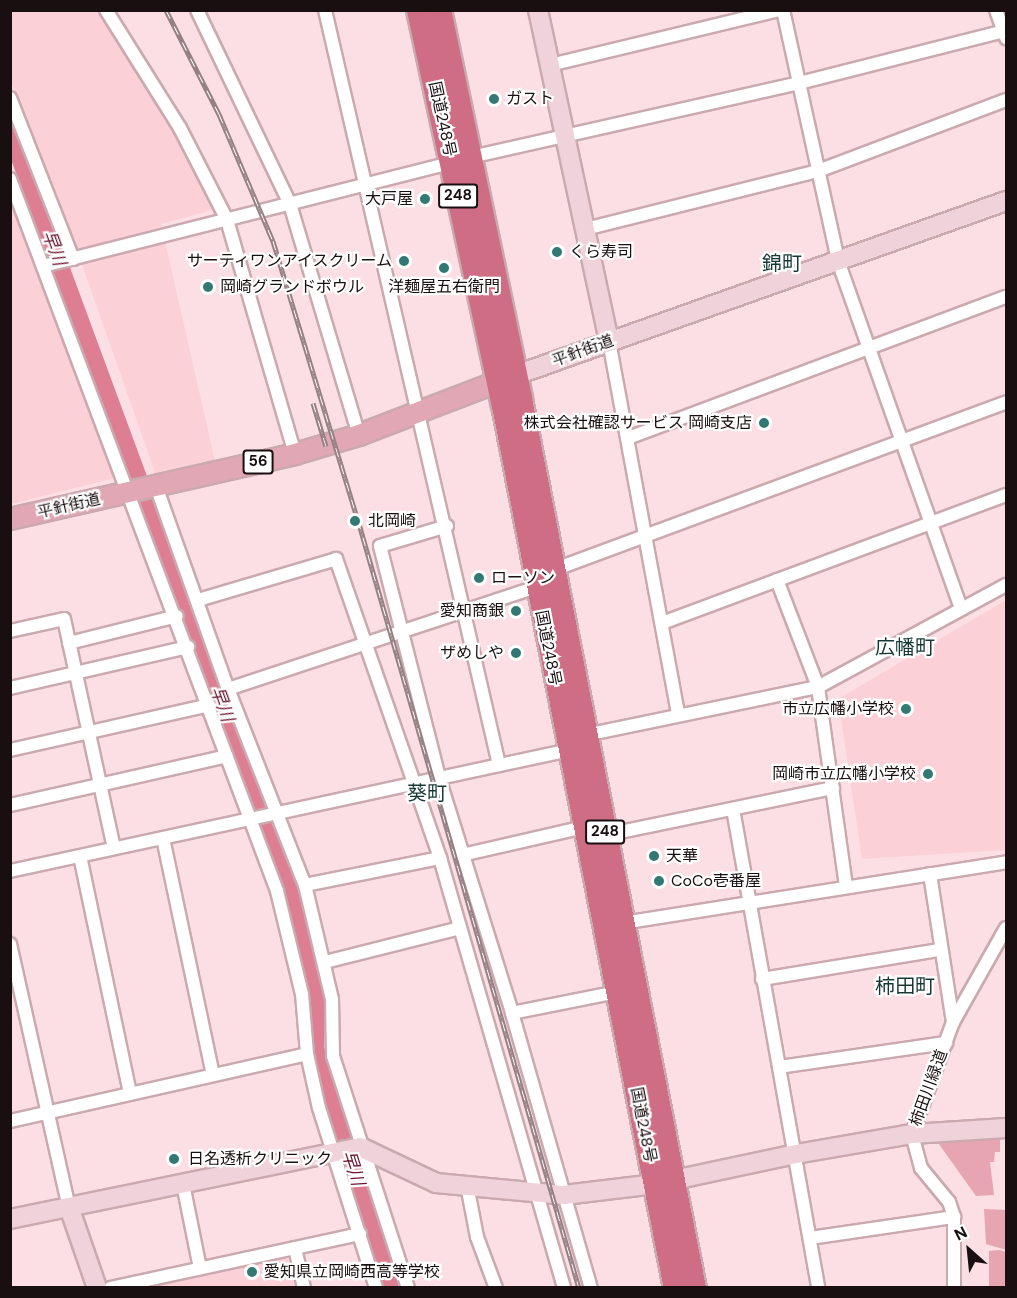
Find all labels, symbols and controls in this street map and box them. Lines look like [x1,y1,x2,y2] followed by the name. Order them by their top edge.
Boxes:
[425,80,459,158] street label: 国道248号
[506,89,554,109] place label: ガスト
[487,92,501,106] marker: ガスト
[437,184,479,208] road number: 248
[365,189,413,209] place label: 大戸屋
[418,192,432,206] marker: 大戸屋
[38,227,70,269] water label: 早川
[569,242,633,262] place label: くら寿司
[550,245,564,259] marker: くら寿司
[184,251,392,271] place label: サーティワンアイスクリーム
[762,251,802,275] district label: 錦町
[397,254,411,268] marker: サーティワンアイスクリーム
[437,261,451,275] marker: 洋麺屋五右衛門
[220,277,364,297] place label: 岡崎グランドボウル
[388,277,500,297] place label: 洋麺屋五右衛門
[201,280,215,294] marker: 岡崎グランドボウル
[550,331,616,371] street label: 平針街道
[524,413,752,433] place label: 株式会社確認サービス 岡崎支店
[757,416,771,430] marker: 株式会社確認サービス 岡崎支店
[242,450,274,474] road number: 56
[36,489,102,523] street label: 平針街道
[368,511,416,531] place label: 北岡崎
[346,512,364,530] marker: 北岡崎
[491,568,555,588] place label: ローソン
[472,571,486,585] marker: ローソン
[440,601,504,621] place label: 愛知商銀
[509,604,523,618] marker: 愛知商銀
[531,609,565,687] street label: 国道248号
[875,635,935,659] district label: 広幡町
[440,643,504,663] place label: ザめしや
[509,646,523,660] marker: ザめしや
[206,683,238,725] water label: 早川
[782,699,894,719] place label: 市立広幡小学校
[899,702,913,716] marker: 市立広幡小学校
[772,764,916,784] place label: 岡崎市立広幡小学校
[921,767,935,781] marker: 岡崎市立広幡小学校
[407,781,447,805] district label: 葵町
[584,820,626,844] road number: 248
[666,846,698,866] place label: 天華
[647,849,661,863] marker: 天華
[671,871,761,891] place label: CoCo壱番屋
[652,874,666,888] marker: CoCo壱番屋
[875,974,935,998] district label: 柿田町
[906,1047,952,1129] street label: 柿田川緑道
[626,1086,660,1164] street label: 国道248号
[337,1148,369,1188] water label: 早川
[188,1149,332,1169] place label: 日名透析クリニック
[165,1150,183,1168] marker: 日名透析クリニック
[939,1220,999,1280] north arrow
[951,1222,971,1246] text: N
[264,1262,440,1282] place label: 愛知県立岡崎西高等学校
[245,1265,259,1279] marker: 愛知県立岡崎西高等学校

